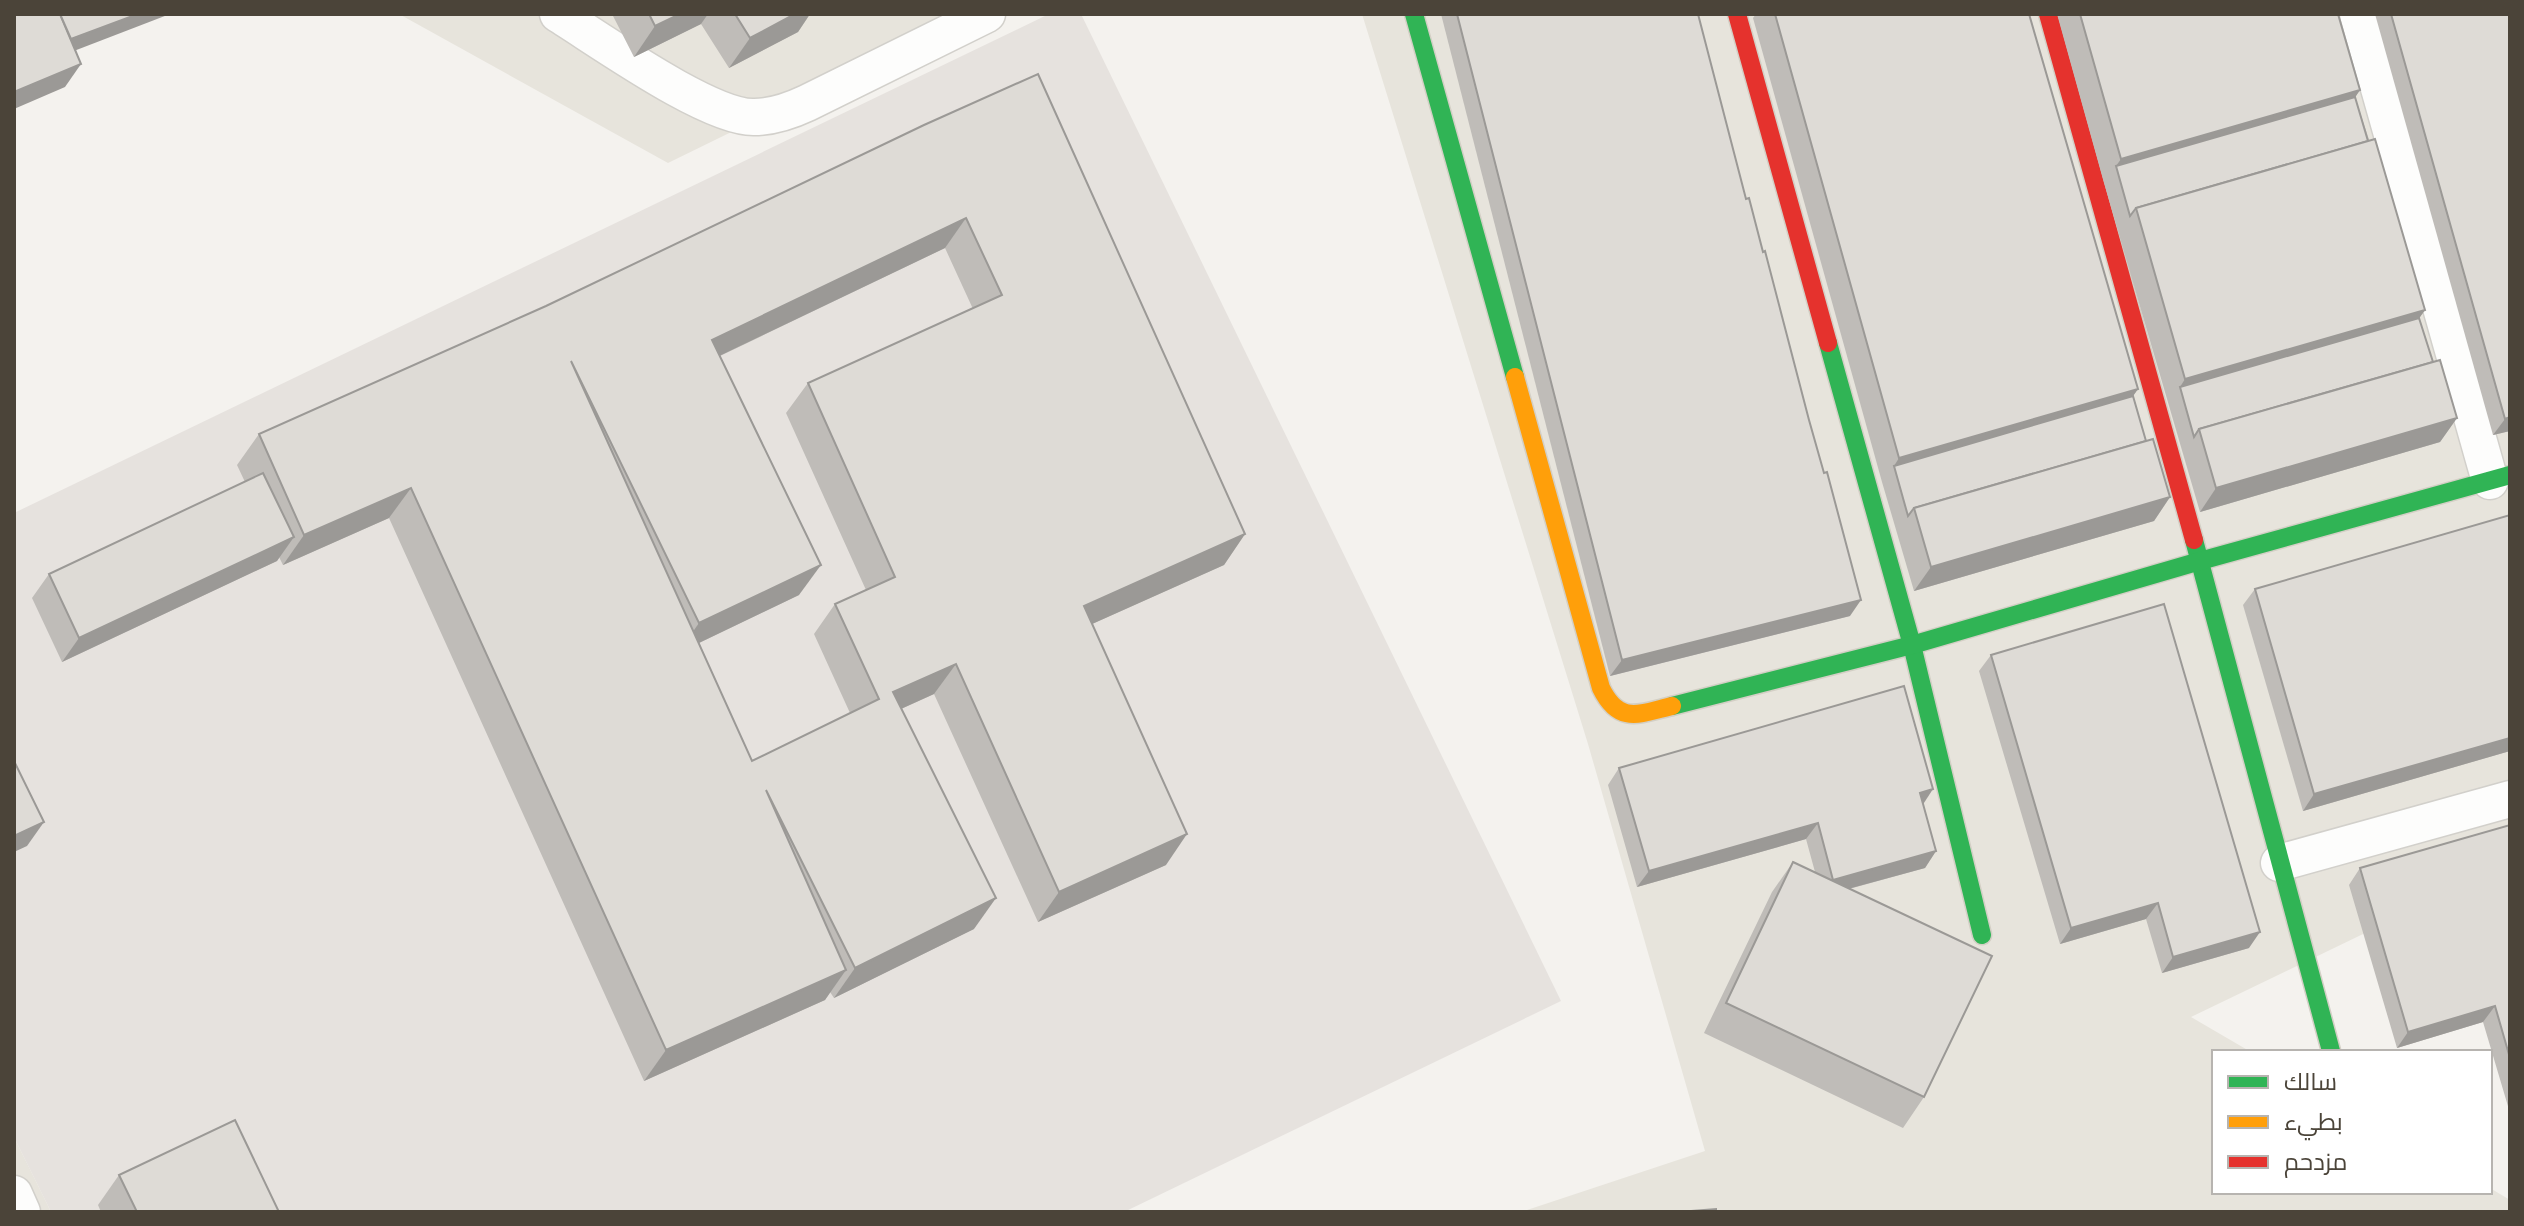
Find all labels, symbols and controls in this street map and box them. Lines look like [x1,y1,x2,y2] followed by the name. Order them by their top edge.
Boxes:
[2212,1050,2492,1194] legend
[2284,1068,2337,1095] text: سالك
[2284,1108,2343,1141] text: بطيء
[2284,1148,2347,1178] text: مزدحم

